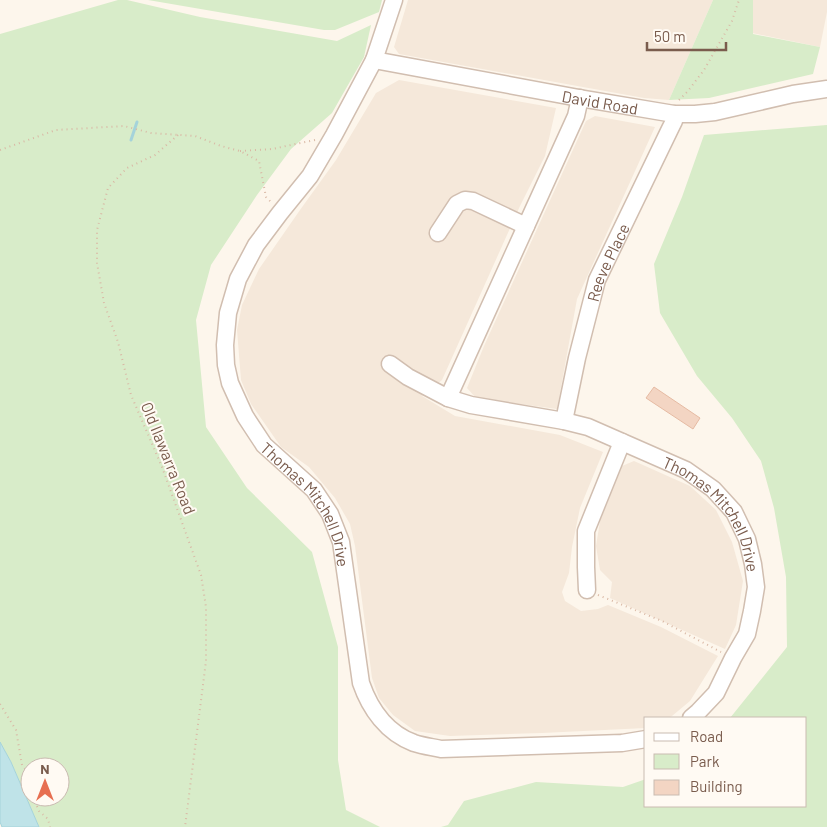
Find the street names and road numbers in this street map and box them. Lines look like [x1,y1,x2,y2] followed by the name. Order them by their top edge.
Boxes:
[561,86,640,117] street label: David Road
[582,220,633,303] street label: Reeve Place
[138,399,200,517] street label: Old Ilawarra Road
[257,438,354,568] street label: Thomas Mitchell Drive
[660,452,763,573] street label: Thomas Mitchell Drive

